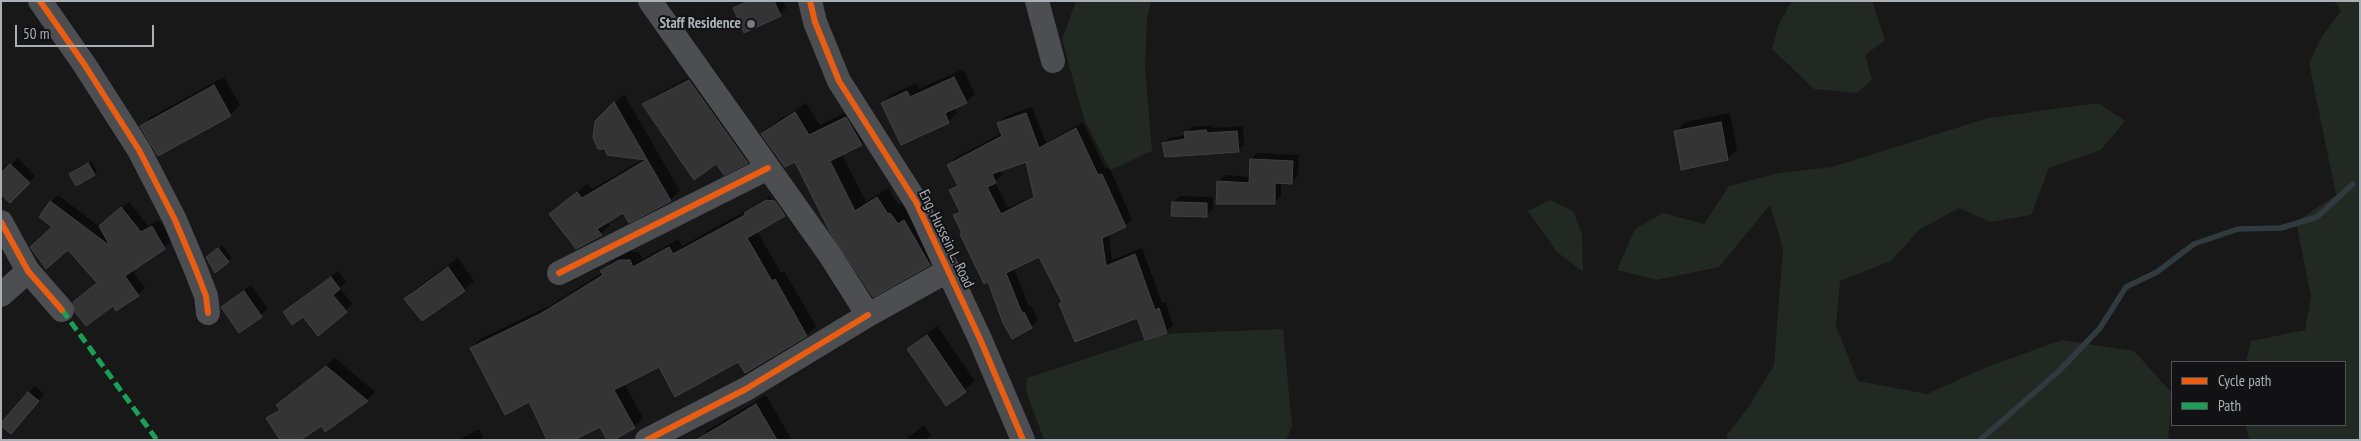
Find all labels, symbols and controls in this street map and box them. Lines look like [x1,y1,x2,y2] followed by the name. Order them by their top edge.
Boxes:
[18,15,156,47] scale bar
[659,15,741,33] place label: Staff Residence
[745,18,757,30] marker: Staff Residence
[23,24,49,43] text: 50 m
[914,187,978,291] street label: Eng. Hussein L. Road
[2171,361,2346,426] legend
[2218,371,2271,390] text: Cycle path
[2218,396,2241,415] text: Path

